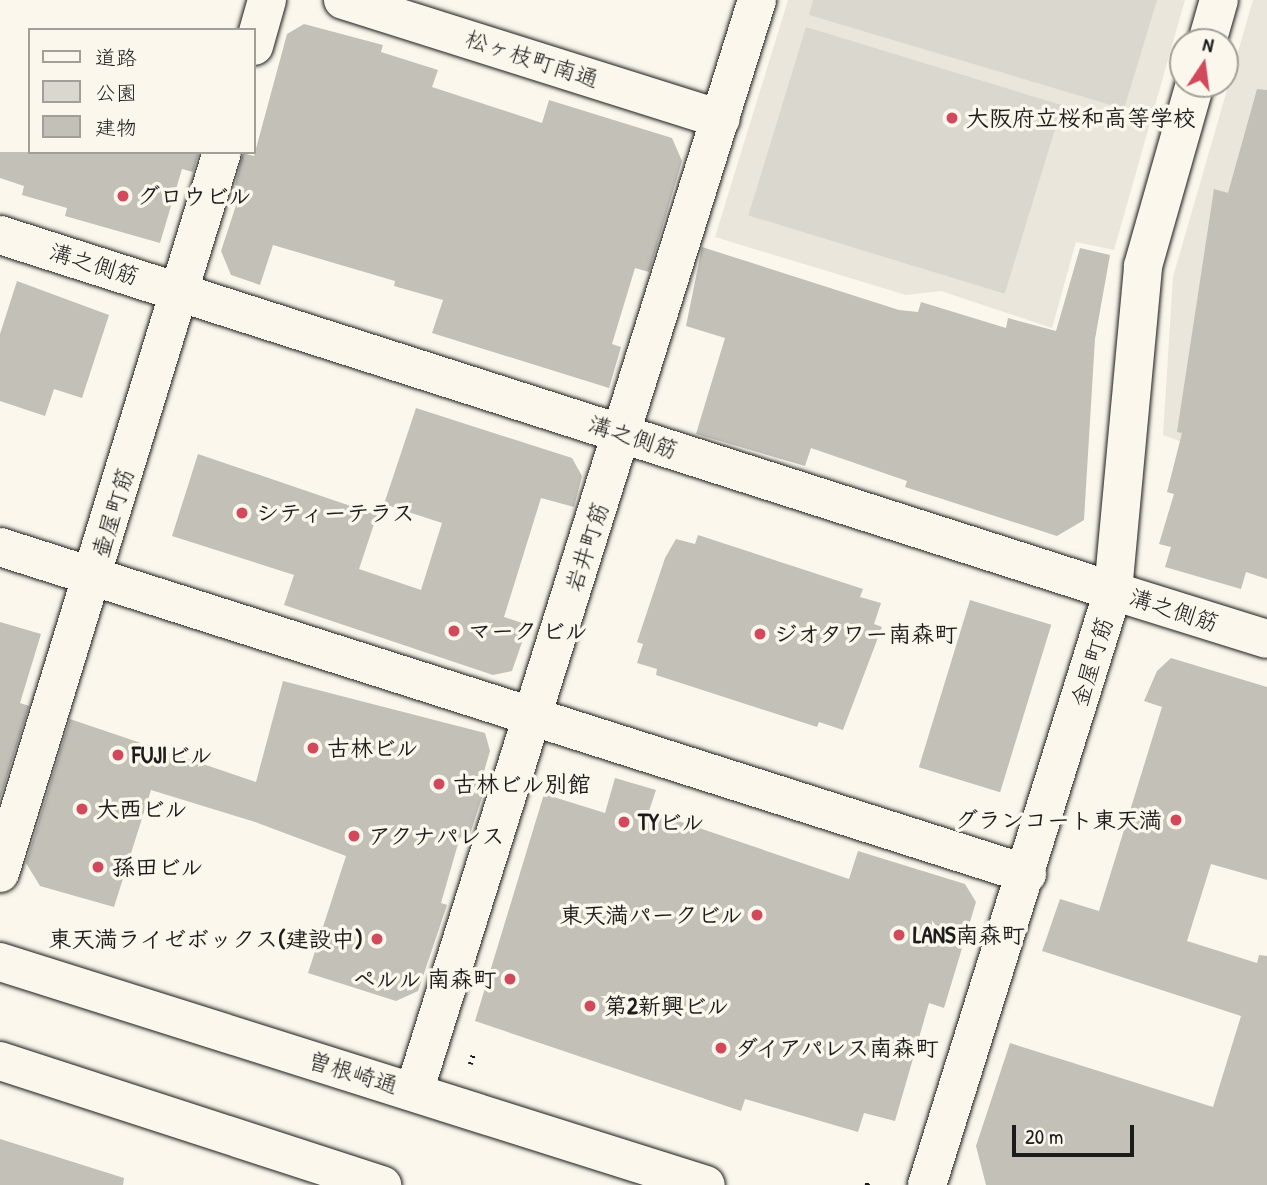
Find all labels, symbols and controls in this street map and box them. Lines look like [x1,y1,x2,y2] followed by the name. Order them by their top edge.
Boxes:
[462,25,602,93] street label: 松ヶ枝町南通
[28,28,256,154] legend
[1169,28,1239,98] north arrow
[1200,31,1216,58] text: N
[95,43,137,72] text: 道路
[95,78,137,107] text: 公園
[966,104,1196,132] place label: 大阪府立桜和高等学校
[944,110,960,126] marker: 大阪府立桜和高等学校
[95,113,137,142] text: 建物
[137,182,252,210] place label: グロウビル
[115,188,131,204] marker: グロウビル
[46,237,142,291] street label: 溝之側筋
[585,410,681,464] street label: 溝之側筋
[86,465,140,561] street label: 壷屋町筋
[256,499,417,527] place label: シティーテラス
[560,499,614,595] street label: 岩井町筋
[234,505,250,521] marker: シティーテラス
[1126,583,1222,637] street label: 溝之側筋
[1065,614,1119,710] street label: 金屋町筋
[468,617,588,645] place label: マーク ビル
[774,620,958,648] place label: ジオタワー南森町
[446,623,462,639] marker: マーク ビル
[752,626,768,642] marker: ジオタワー南森町
[327,734,419,762] place label: 古林ビル
[305,740,321,756] marker: 古林ビル
[132,741,213,769] place label: FUJIビル
[110,747,126,763] marker: FUJIビル
[453,770,591,798] place label: 古林ビル別館
[431,776,447,792] marker: 古林ビル別館
[96,795,188,823] place label: 大西ビル
[74,801,90,817] marker: 大西ビル
[955,806,1162,834] place label: グランコート東天満
[638,808,705,836] place label: TYビル
[1168,812,1184,828] marker: グランコート東天満
[616,814,632,830] marker: TYビル
[368,822,506,850] place label: アクナパレス
[346,828,362,844] marker: アクナパレス
[112,853,204,881] place label: 孫田ビル
[90,859,106,875] marker: 孫田ビル
[559,901,743,929] place label: 東天満パークビル
[749,907,765,923] marker: 東天満パークビル
[913,921,1025,949] place label: LANS南森町
[48,925,363,953] place label: 東天満ライゼボックス(建設中)
[891,927,907,943] marker: LANS南森町
[369,931,385,947] marker: 東天満ライゼボックス(建設中)
[353,965,496,993] place label: ぺルル 南森町
[502,971,518,987] marker: ぺルル 南森町
[604,992,730,1020] place label: 第2新興ビル
[582,998,598,1014] marker: 第2新興ビル
[735,1034,942,1062] place label: ダイアパレス南森町
[713,1040,729,1056] marker: ダイアパレス南森町
[305,1046,401,1100] street label: 曽根崎通
[1015,1112,1138,1156] scale bar
[1025,1122,1063,1151] text: 20 m

